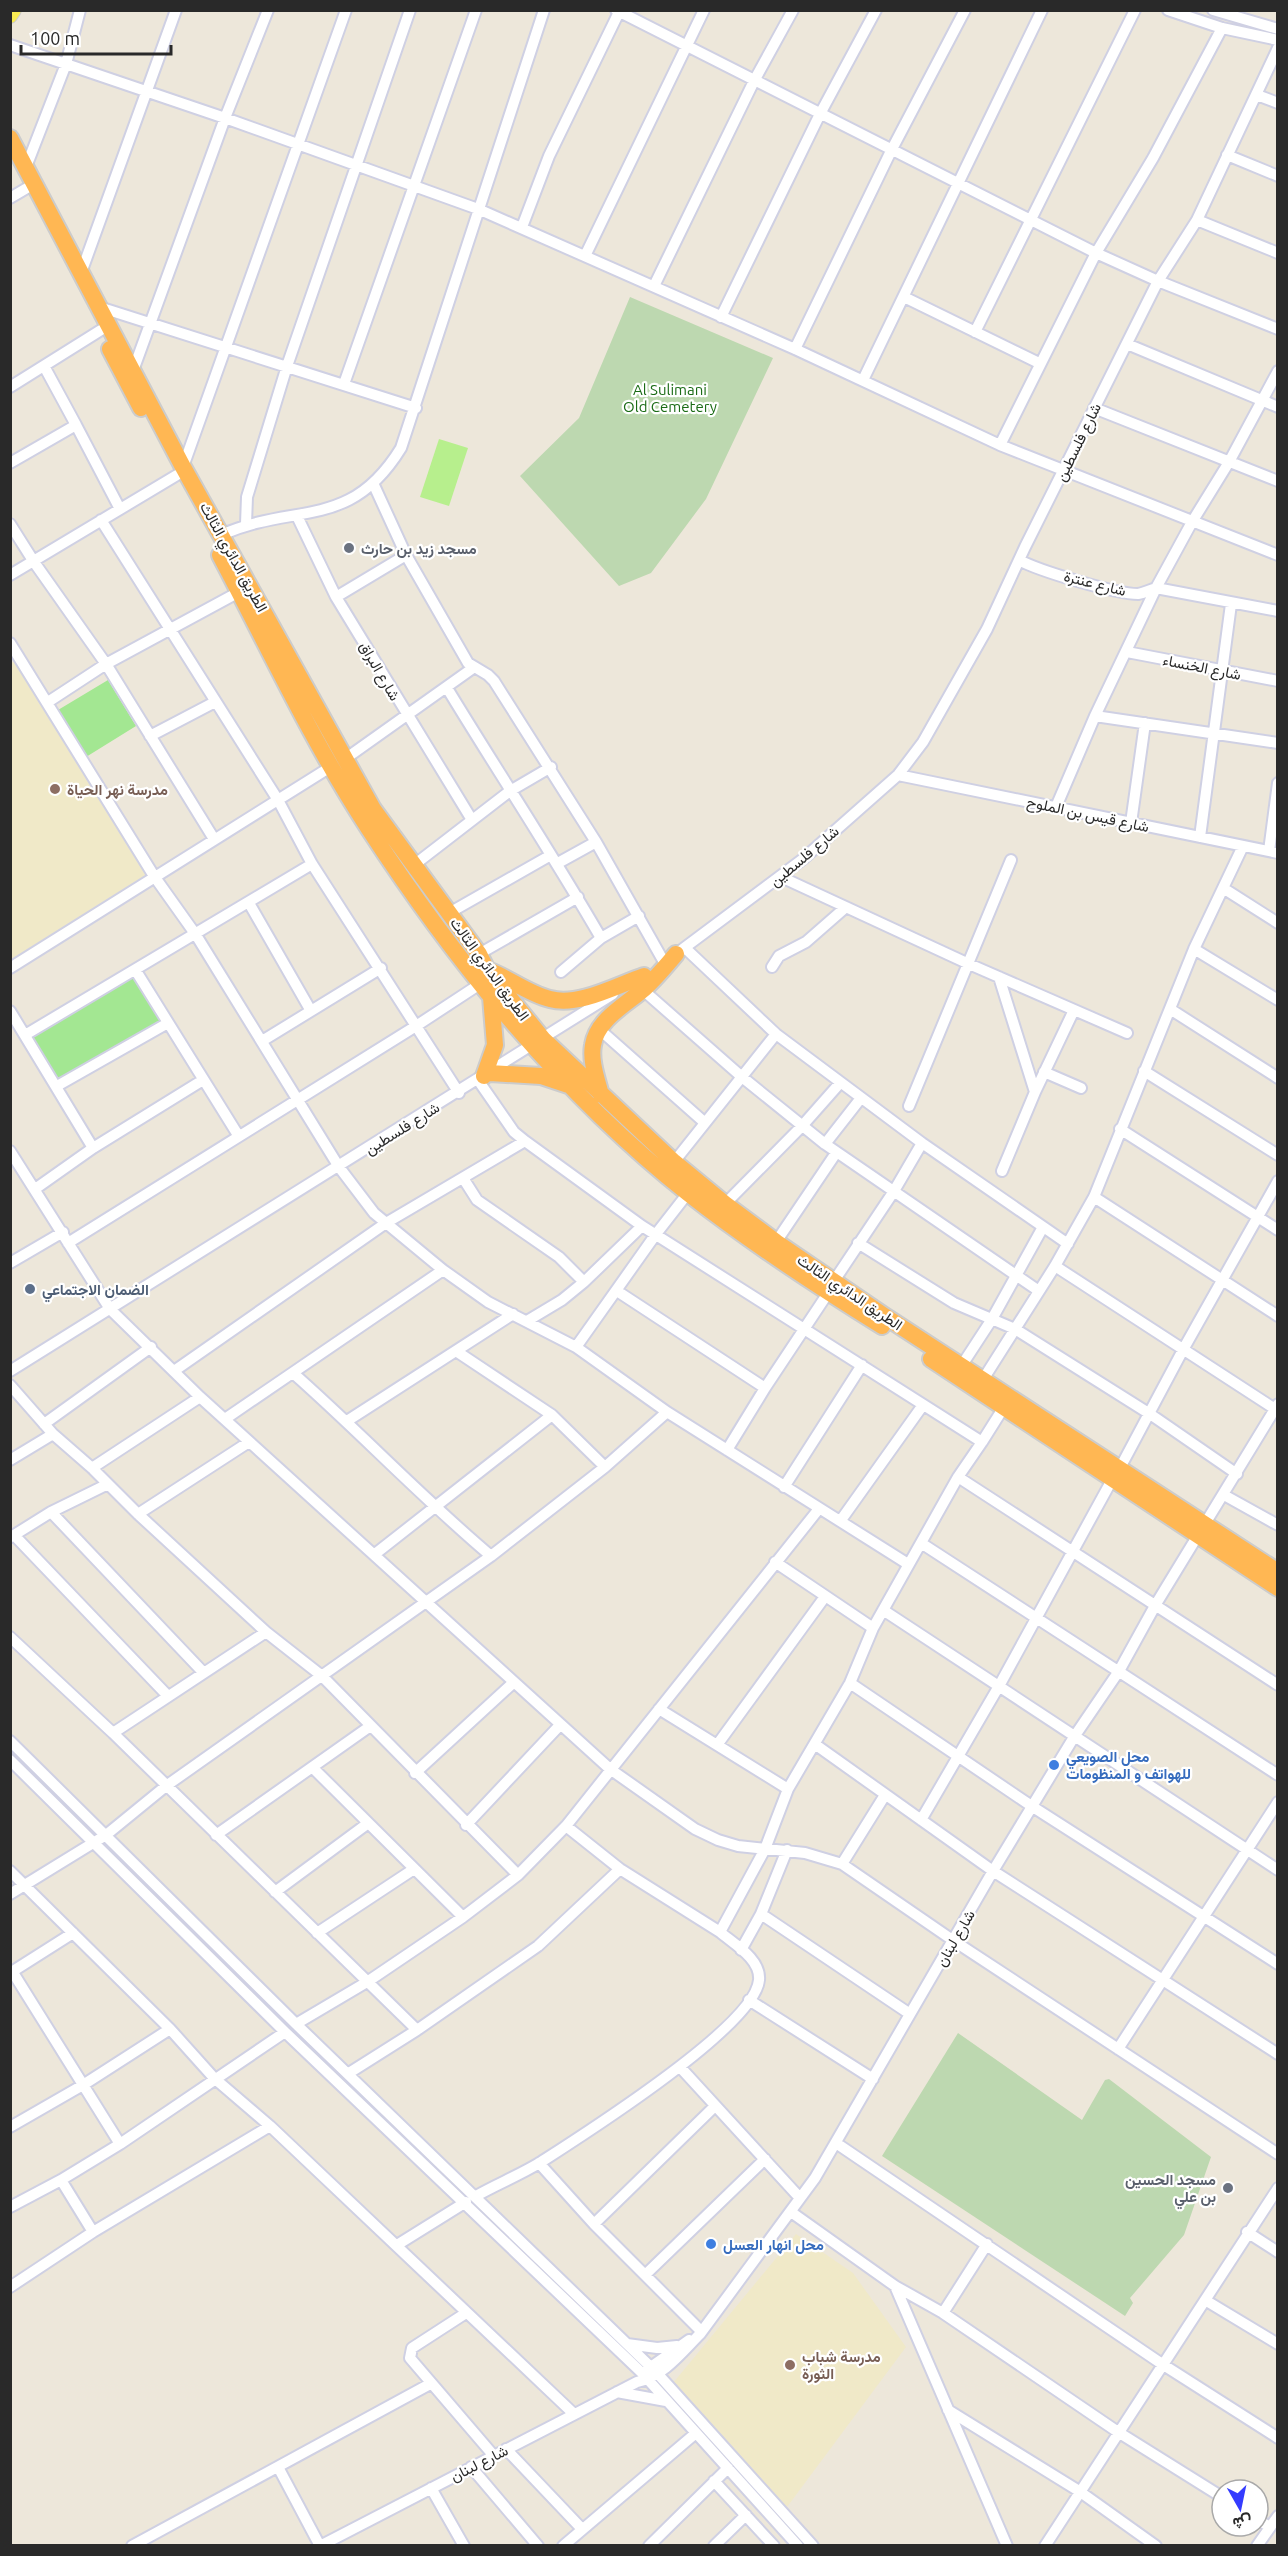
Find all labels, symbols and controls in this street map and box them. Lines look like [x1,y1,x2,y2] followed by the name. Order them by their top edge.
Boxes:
[21,18,171,56] scale bar
[30,28,80,48] text: 100 m
[623,381,717,415] park label: Al Sulimani Old Cemetery
[1052,400,1107,485] street label: شارع فلسطين
[192,499,271,617] street label: الطريق الدائري الثالث
[361,540,477,558] place label: مسجد زيد بن حارث
[342,541,356,555] marker: مسجد زيد بن حارث
[1061,567,1128,602] street label: شارع عنترة
[354,638,404,705] street label: شارع البراق
[1161,651,1243,686] street label: شارع الخنساء
[67,781,168,799] place label: مدرسة نهر الحياة
[48,782,62,796] marker: مدرسة نهر الحياة
[1025,793,1151,838] street label: شارع قيس بن الملوح
[766,822,844,892] street label: شارع فلسطين
[443,914,533,1027] street label: الطريق الدائري الثالث
[362,1098,444,1160] street label: شارع فلسطين
[792,1251,906,1338] street label: الطريق الدائري الثالث
[42,1281,149,1303] place label: الضمان الاجتماعي
[23,1282,37,1296] marker: الضمان الاجتماعي
[1066,1748,1191,1783] place label: محل الصويعي للهواتف و المنظومات
[1047,1758,1061,1772] marker: محل الصويعي للهواتف و المنظومات
[932,1907,981,1971] street label: شارع لبنان
[1125,2171,1216,2210] place label: مسجد الحسين بن علي
[1221,2181,1235,2195] marker: مسجد الحسين بن علي
[723,2236,824,2254] place label: محل انهار العسل
[704,2237,718,2251] marker: محل انهار العسل
[802,2348,881,2383] place label: مدرسة شباب الثورة
[783,2358,797,2372] marker: مدرسة شباب الثورة
[447,2441,512,2487] street label: شارع لبنان
[1210,2478,1270,2538] north arrow
[1231,2511,1253,2533] text: ش

